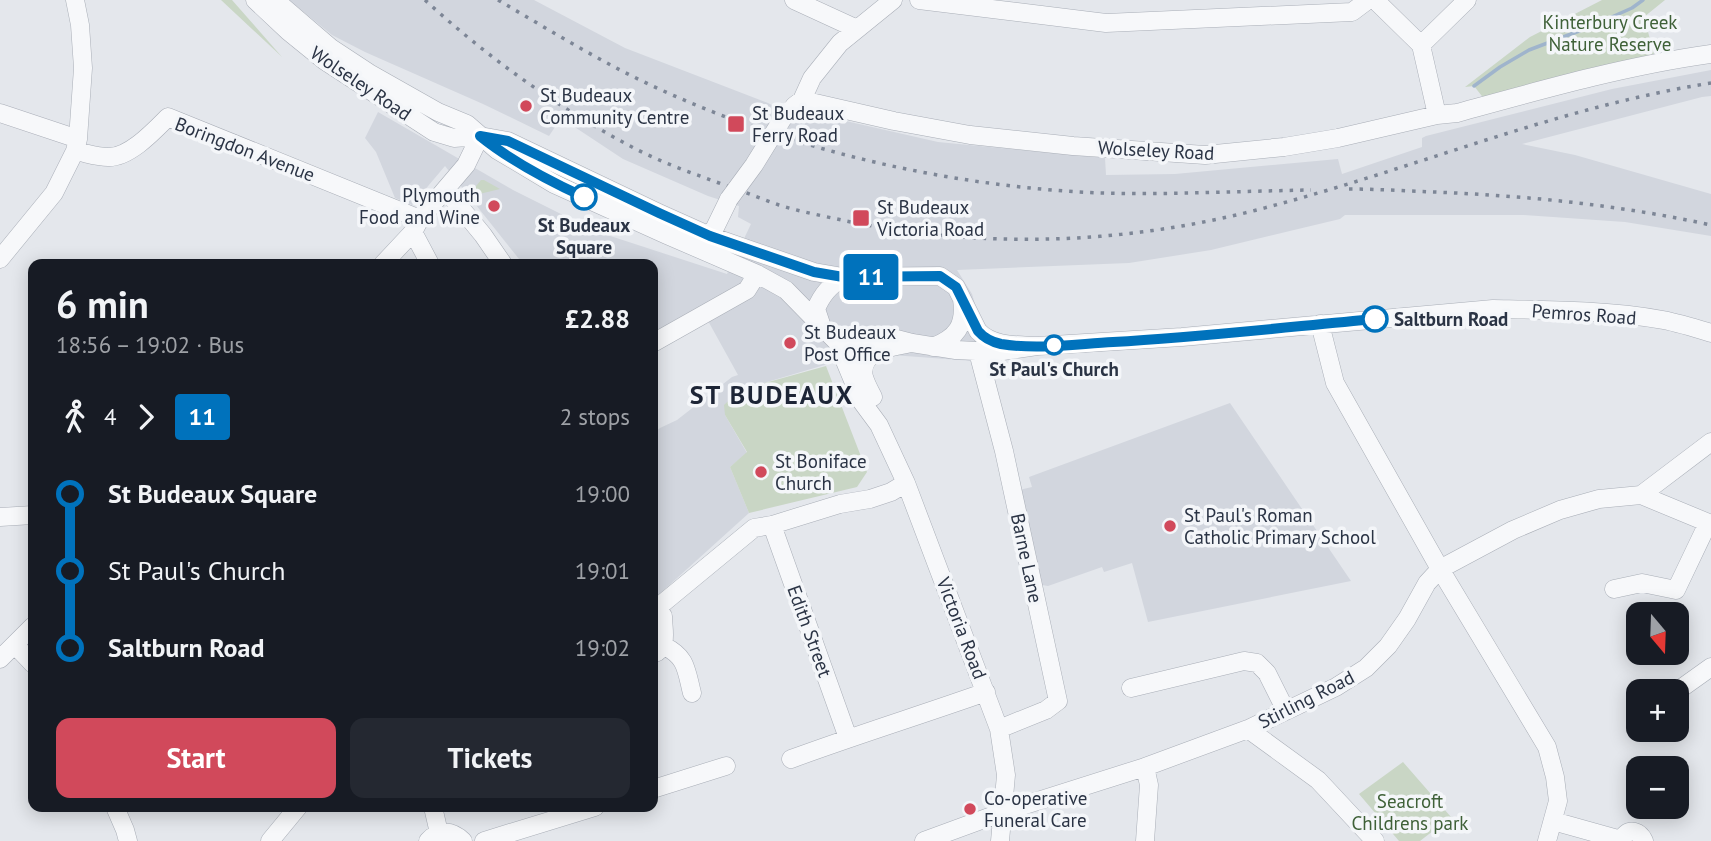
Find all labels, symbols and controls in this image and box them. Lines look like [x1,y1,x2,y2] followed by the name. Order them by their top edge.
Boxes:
[1543,10,1677,56] park label: Kinterbury Creek Nature Reserve
[306,40,416,126] street label: Wolseley Road
[540,83,689,129] place label: St Budeaux Community Centre
[518,98,534,114] marker: St Budeaux Community Centre
[752,101,844,147] place label: St Budeaux Ferry Road
[172,111,318,187] street label: Boringdon Avenue
[726,114,746,134] marker: St Budeaux Ferry Road
[1097,135,1215,165] street label: Wolseley Road
[359,183,480,229] place label: Plymouth Food and Wine
[571,184,597,210] marker: St Budeaux Square
[876,195,984,241] place label: St Budeaux Victoria Road
[486,198,502,214] marker: Plymouth Food and Wine
[851,208,871,228] marker: St Budeaux Victoria Road
[538,213,630,259] place label: St Budeaux Square
[840,254,903,300] line badge: 11
[857,261,885,292] text: 11
[56,279,149,328] text: 6 min
[1531,298,1637,330] street label: Pemros Road
[565,302,630,335] text: £2.88
[1362,306,1388,332] marker: Saltburn Road
[1394,307,1508,331] place label: Saltburn Road
[804,320,896,366] place label: St Budeaux Post Office
[56,330,244,359] text: 18:56 – 19:02 · Bus
[782,335,798,351] marker: St Budeaux Post Office
[1044,335,1064,355] marker: St Paul's Church
[989,357,1119,381] place label: St Paul's Church
[690,378,854,411] district label: ST BUDEAUX
[56,398,94,436] icon: walk
[127,398,165,436] icon: forward
[189,401,216,432] text: 11
[104,402,117,431] text: 4
[560,402,630,431] text: 2 stops
[775,449,867,495] place label: St Boniface Church
[753,464,769,480] marker: St Boniface Church
[108,477,317,510] text: St Budeaux Square
[575,479,630,508] text: 19:00
[1184,503,1376,549] place label: St Paul's Roman Catholic Primary School
[1006,511,1048,605] street label: Barne Lane
[1162,518,1178,534] marker: St Paul's Roman Catholic Primary School
[108,554,286,587] text: St Paul's Church
[575,556,630,585] text: 19:01
[931,573,992,682] street label: Victoria Road
[782,582,838,681] street label: Edith Street
[1626,602,1689,665] north arrow
[1626,602,1689,819] map controls
[108,631,264,664] text: Saltburn Road
[575,633,630,662] text: 19:02
[1254,665,1358,733] street label: Stirling Road
[1626,679,1689,742] button: +
[56,718,336,798] button: Start
[350,718,630,798] button: Tickets
[1626,756,1689,819] button: −
[984,786,1087,832] place label: Co-operative Funeral Care
[1352,789,1468,835] park label: Seacroft Childrens park
[962,801,978,817] marker: Co-operative Funeral Care

